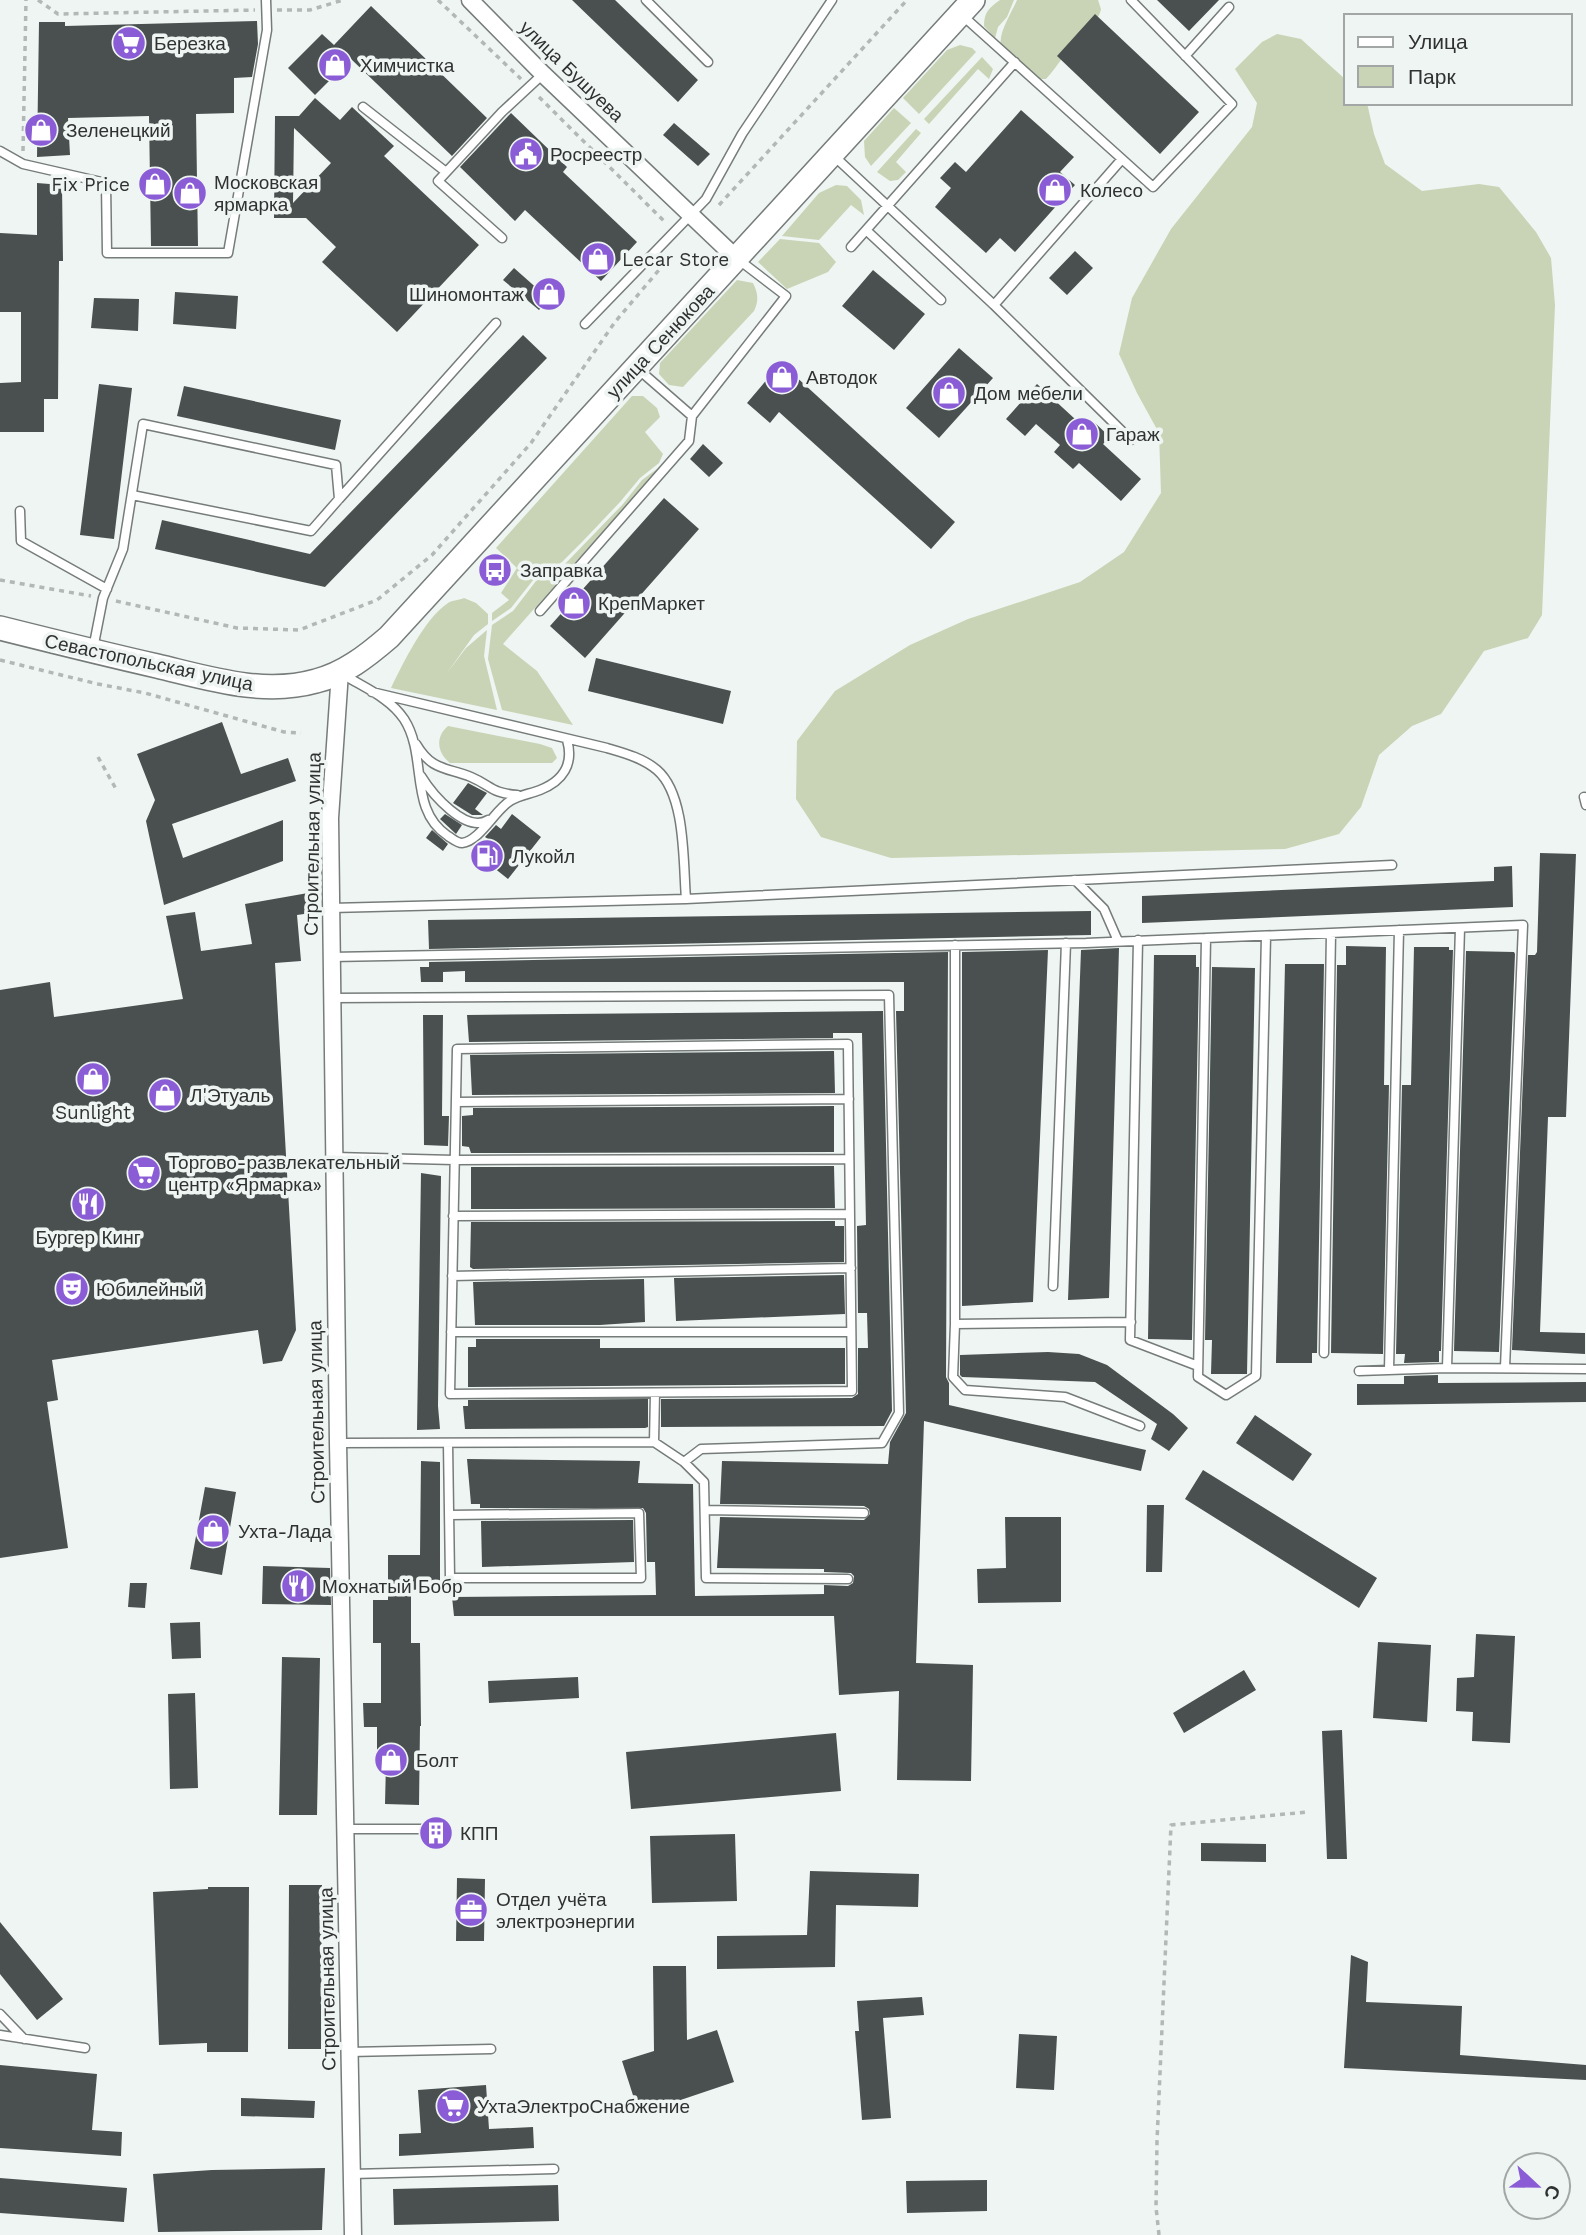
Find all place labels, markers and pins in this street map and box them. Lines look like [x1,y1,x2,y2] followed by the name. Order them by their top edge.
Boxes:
[110,24,148,62] supermarket icon: Березка
[154,32,226,55] place label: Березка
[316,46,354,84] shop icon: Химчистка
[360,54,455,77] place label: Химчистка
[22,111,60,149] shop icon: Зеленецкий
[66,119,171,142] place label: Зеленецкий
[507,135,545,173] public building icon: Росреестр
[550,143,642,166] place label: Росреестр
[136,165,174,203] shop icon: Fix Price
[214,171,318,216] place label: Московская ярмарка
[1036,171,1074,209] shop icon: Колесо
[51,173,130,196] place label: Fix Price
[171,174,209,212] shop icon: Московская ярмарка
[1080,179,1143,202] place label: Колесо
[579,240,617,278] shop icon: Lecar Store
[622,248,729,271] place label: Lecar Store
[530,275,568,313] shop icon: Шиномонтаж
[409,283,524,306] place label: Шиномонтаж
[763,358,801,396] shop icon: Автодок
[806,366,878,389] place label: Автодок
[930,374,968,412] shop icon: Дом мебели
[974,382,1083,405] place label: Дом мебели
[1063,415,1101,453] shop icon: Гараж
[1106,423,1160,446] place label: Гараж
[476,551,514,589] bus stop icon: Заправка
[520,559,603,582] place label: Заправка
[555,584,593,622] shop icon: КрепМаркет
[598,592,705,615] place label: КрепМаркет
[468,837,506,875] fuel station icon: Лукойл
[512,845,575,868] place label: Лукойл
[74,1060,112,1098] shop icon: Sunlight
[146,1076,184,1114] shop icon: Л'Этуаль
[190,1084,270,1107] place label: Л'Этуаль
[55,1101,131,1124] place label: Sunlight
[168,1151,400,1196] place label: Торгово-развлекательный центр «Ярмарка»
[125,1154,163,1192] supermarket icon: Торгово-развлекательный центр «Ярмарка»
[69,1185,107,1223] restaurant icon: Бургер Кинг
[35,1226,141,1249] place label: Бургер Кинг
[53,1270,91,1308] theatre icon: Юбилейный
[96,1278,204,1301] place label: Юбилейный
[194,1512,232,1550] shop icon: Ухта-Лада
[238,1520,332,1543] place label: Ухта-Лада
[279,1567,317,1605] restaurant icon: Мохнатый Бобр
[322,1575,462,1598] place label: Мохнатый Бобр
[372,1741,410,1779] shop icon: Болт
[416,1749,459,1772] place label: Болт
[417,1814,455,1852] building icon: КПП
[460,1822,498,1845] place label: КПП
[496,1888,635,1933] place label: Отдел учёта электроэнергии
[452,1891,490,1929] office icon: Отдел учёта электроэнергии
[434,2087,472,2125] supermarket icon: УхтаЭлектроСнабжение
[477,2095,690,2118] place label: УхтаЭлектроСнабжение

